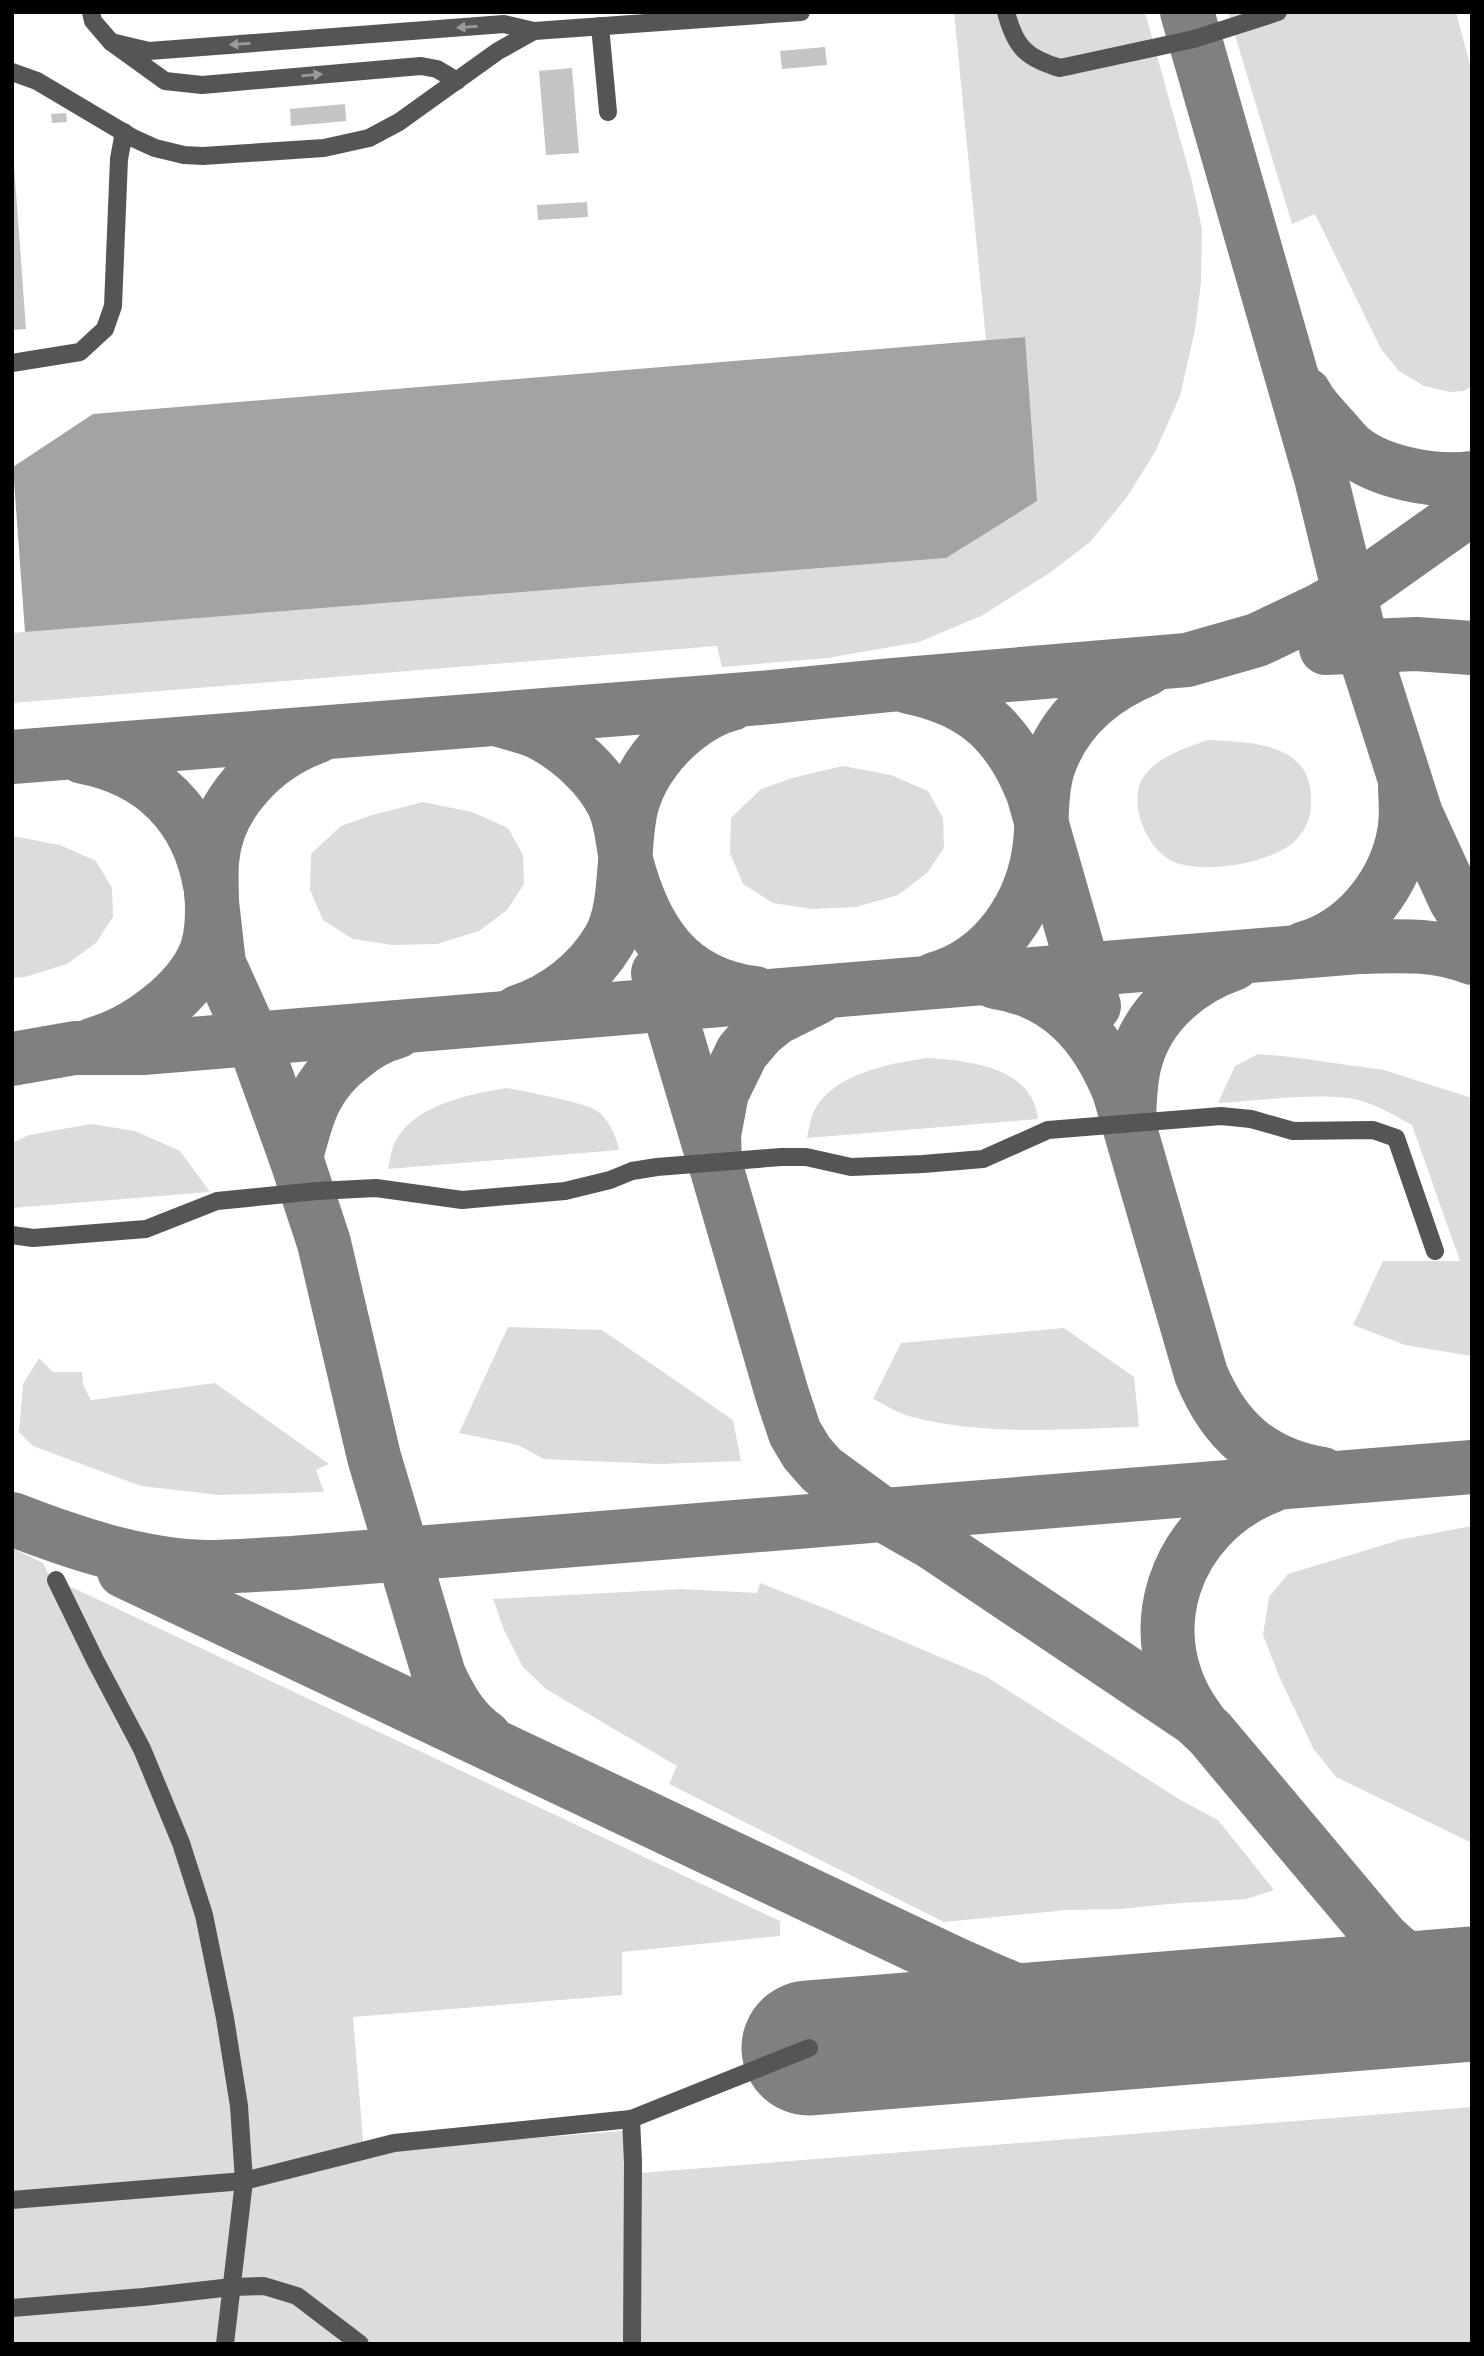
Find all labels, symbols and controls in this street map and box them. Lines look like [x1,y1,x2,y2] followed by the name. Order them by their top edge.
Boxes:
[456,22,478,33] one-way arrow
[229,39,251,50] one-way arrow
[302,69,324,80] one-way arrow

